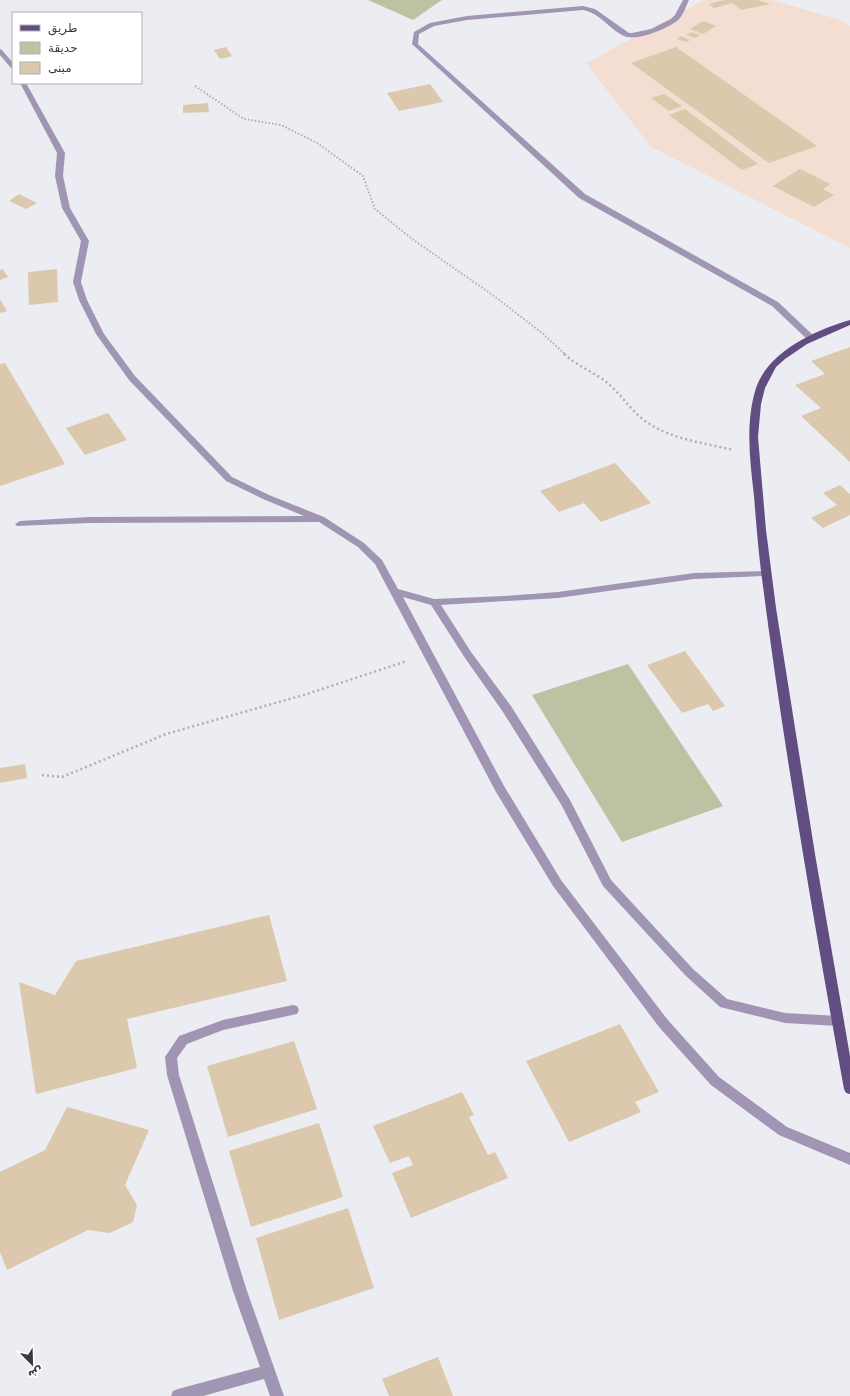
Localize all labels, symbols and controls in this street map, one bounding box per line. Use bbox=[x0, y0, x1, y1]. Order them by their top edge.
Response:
legend bbox=[12, 12, 142, 84]
text: طريق bbox=[48, 21, 78, 36]
text: حديقة bbox=[48, 41, 78, 55]
text: مبنى bbox=[48, 61, 72, 75]
north arrow bbox=[12, 1344, 52, 1384]
text: ش bbox=[26, 1364, 45, 1382]

